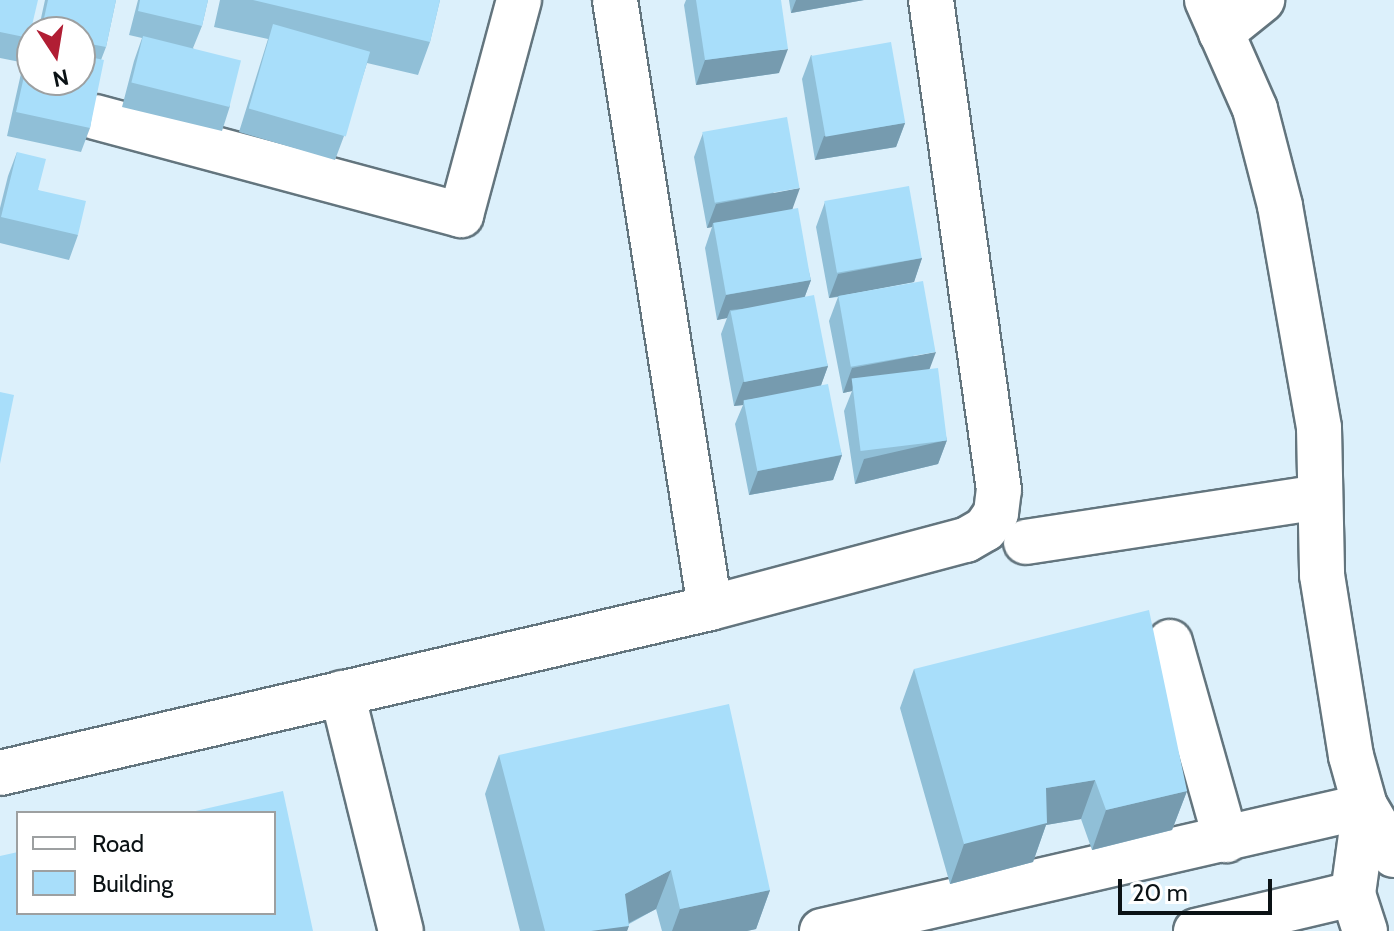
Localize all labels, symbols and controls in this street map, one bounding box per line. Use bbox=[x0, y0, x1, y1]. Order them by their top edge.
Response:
north arrow bbox=[16, 16, 96, 96]
text: N bbox=[50, 63, 71, 93]
legend bbox=[16, 811, 276, 915]
text: Road bbox=[92, 829, 144, 858]
scale bar bbox=[1122, 863, 1276, 913]
text: Building bbox=[92, 869, 173, 898]
text: 20 m bbox=[1132, 878, 1188, 907]

